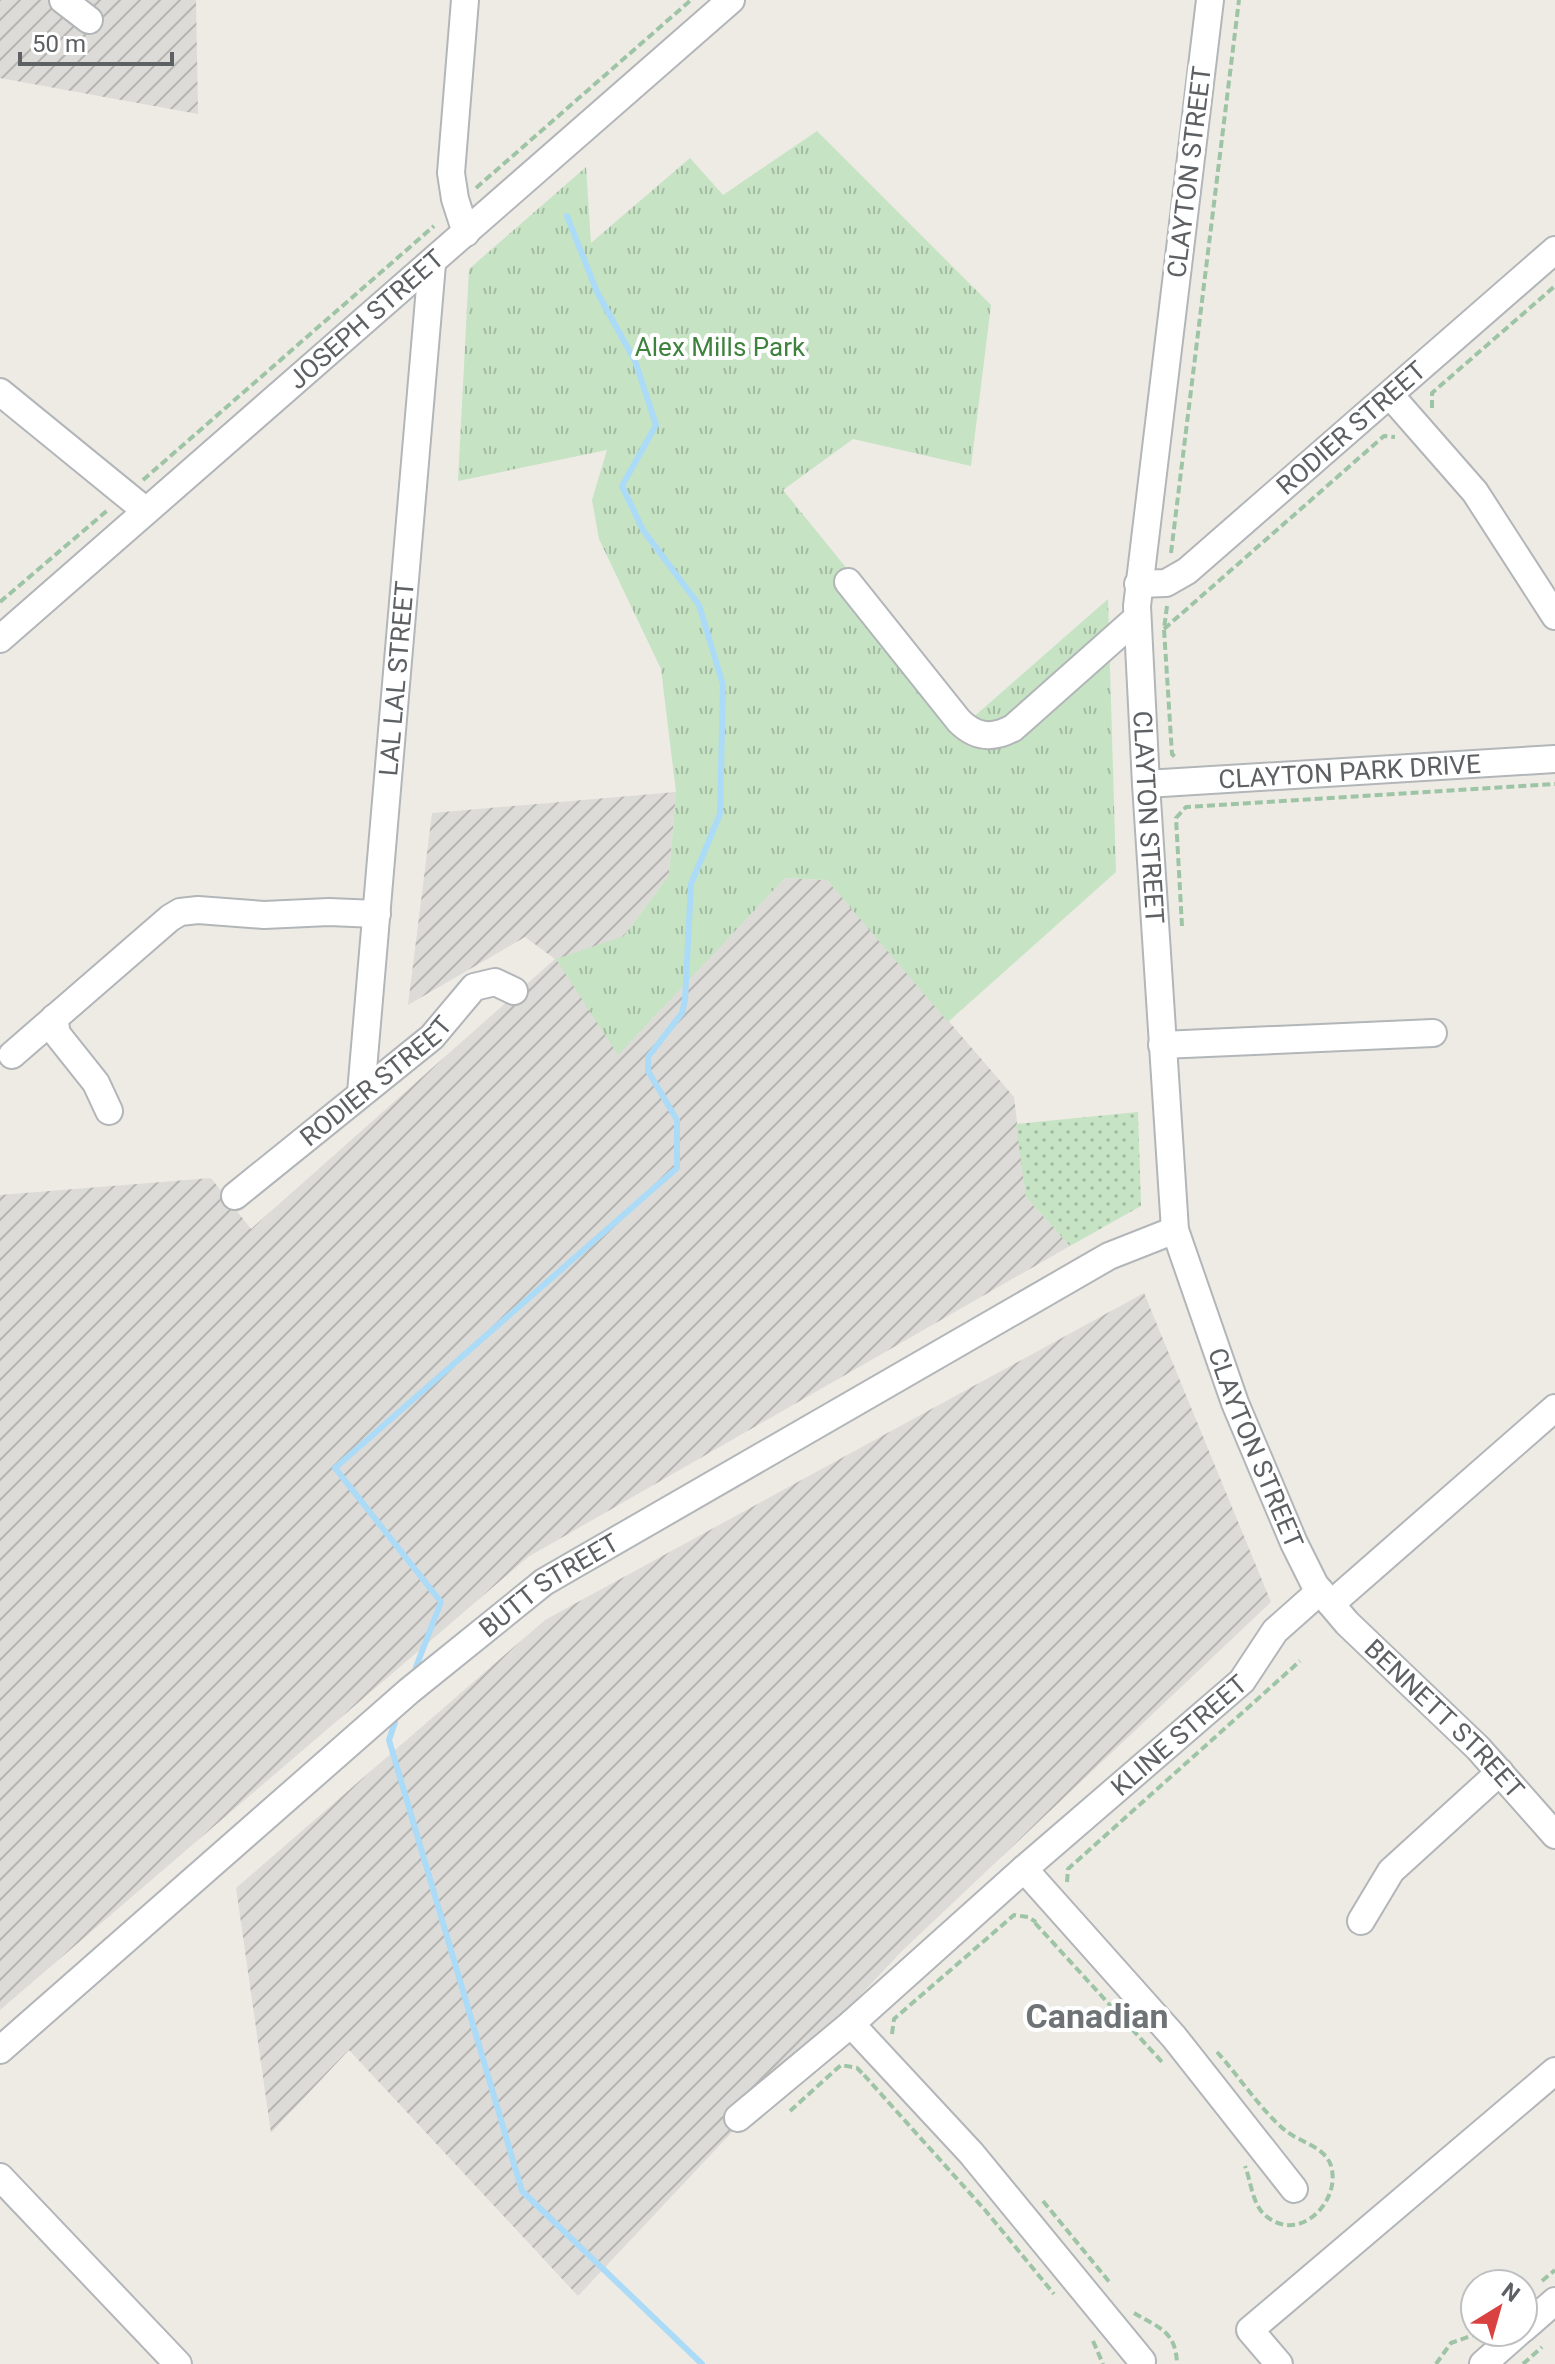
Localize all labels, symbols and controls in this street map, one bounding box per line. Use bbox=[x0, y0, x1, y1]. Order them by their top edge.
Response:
scale bar bbox=[20, 16, 172, 66]
text: 50 m bbox=[32, 30, 86, 58]
street label: CLAYTON STREET bbox=[1161, 64, 1217, 280]
street label: JOSEPH STREET bbox=[282, 243, 450, 395]
park label: Alex Mills Park bbox=[635, 332, 806, 362]
street label: RODIER STREET bbox=[1271, 355, 1432, 501]
street label: LAL LAL STREET bbox=[373, 580, 420, 777]
street label: CLAYTON STREET bbox=[1127, 710, 1170, 925]
street label: CLAYTON PARK DRIVE bbox=[1218, 749, 1482, 795]
street label: RODIER STREET bbox=[294, 1010, 458, 1152]
street label: CLAYTON STREET bbox=[1202, 1344, 1309, 1553]
street label: BUTT STREET bbox=[473, 1527, 624, 1643]
street label: BENNETT STREET bbox=[1359, 1633, 1530, 1804]
street label: KLINE STREET bbox=[1105, 1669, 1253, 1802]
district label: Canadian bbox=[1025, 1996, 1169, 2036]
north arrow bbox=[1459, 2268, 1539, 2348]
text: N bbox=[1497, 2278, 1524, 2307]

